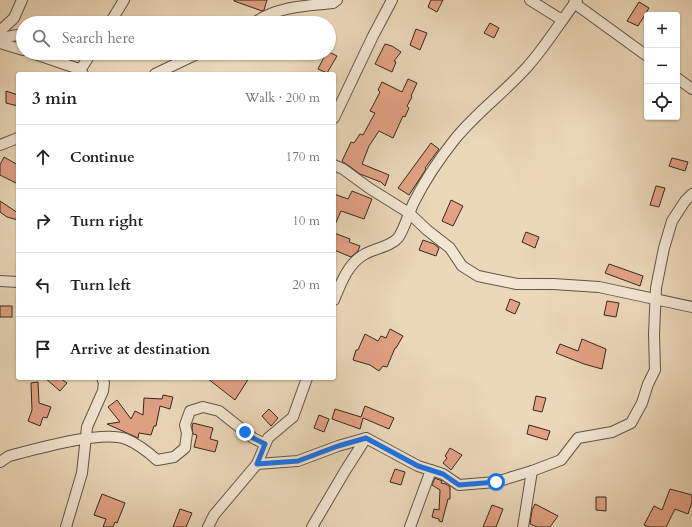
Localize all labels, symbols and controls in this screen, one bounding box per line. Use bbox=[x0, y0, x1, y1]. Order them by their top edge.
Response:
map controls bbox=[644, 12, 680, 120]
button: + bbox=[644, 12, 680, 48]
search box bbox=[16, 16, 336, 60]
icon: search bbox=[30, 27, 52, 49]
text: Search here bbox=[62, 28, 135, 48]
button: − bbox=[644, 48, 680, 84]
button: locate bbox=[644, 84, 680, 120]
text: 3 min bbox=[32, 87, 77, 110]
text: Walk · 200 m bbox=[245, 89, 320, 107]
icon: ahead bbox=[32, 146, 54, 168]
text: Continue bbox=[70, 147, 135, 167]
text: 170 m bbox=[286, 148, 320, 166]
icon: right bbox=[32, 210, 54, 232]
text: Turn right bbox=[70, 211, 143, 231]
text: 10 m bbox=[292, 212, 320, 230]
icon: left bbox=[32, 274, 54, 296]
text: Turn left bbox=[70, 275, 131, 295]
text: 20 m bbox=[292, 276, 320, 294]
icon: arrive bbox=[32, 338, 54, 360]
text: Arrive at destination bbox=[70, 339, 210, 359]
route end bbox=[236, 423, 254, 441]
route start bbox=[487, 473, 505, 491]

